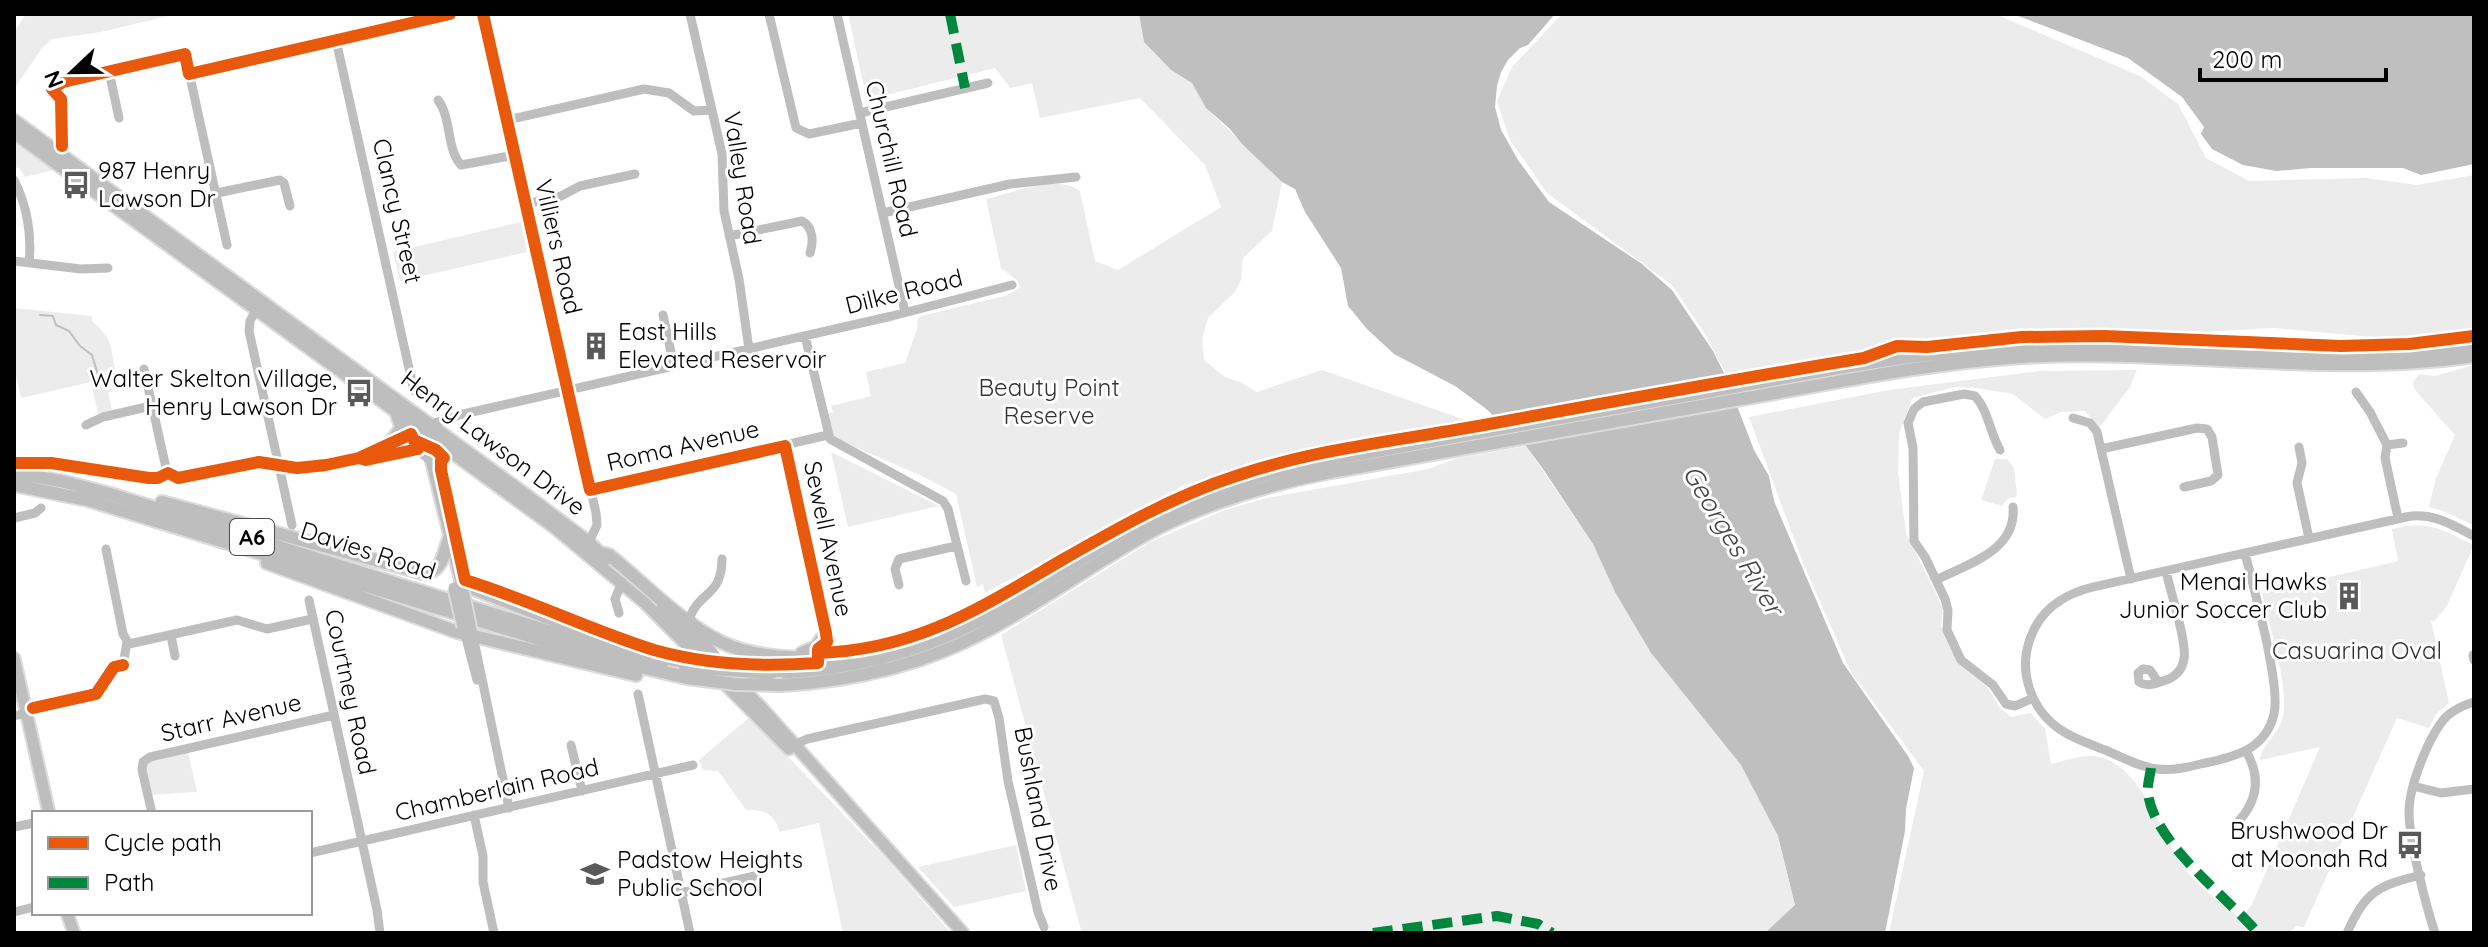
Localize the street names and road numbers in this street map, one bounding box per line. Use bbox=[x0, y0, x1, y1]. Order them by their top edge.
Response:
street label: Churchill Road bbox=[859, 77, 925, 240]
street label: Valley Road bbox=[718, 109, 768, 246]
street label: Clancy Street bbox=[367, 135, 429, 286]
street label: Villiers Road bbox=[529, 176, 589, 317]
street label: Dilke Road bbox=[842, 262, 966, 320]
street label: Henry Lawson Drive bbox=[395, 363, 592, 521]
street label: Roma Avenue bbox=[604, 413, 762, 477]
street label: Sewell Avenue bbox=[798, 458, 860, 619]
street label: Davies Road bbox=[297, 514, 440, 586]
road number: A6 bbox=[230, 519, 274, 555]
street label: Courtney Road bbox=[319, 606, 383, 777]
street label: Starr Avenue bbox=[158, 686, 304, 748]
street label: Bushland Drive bbox=[1008, 724, 1070, 894]
street label: Chamberlain Road bbox=[392, 751, 602, 827]

